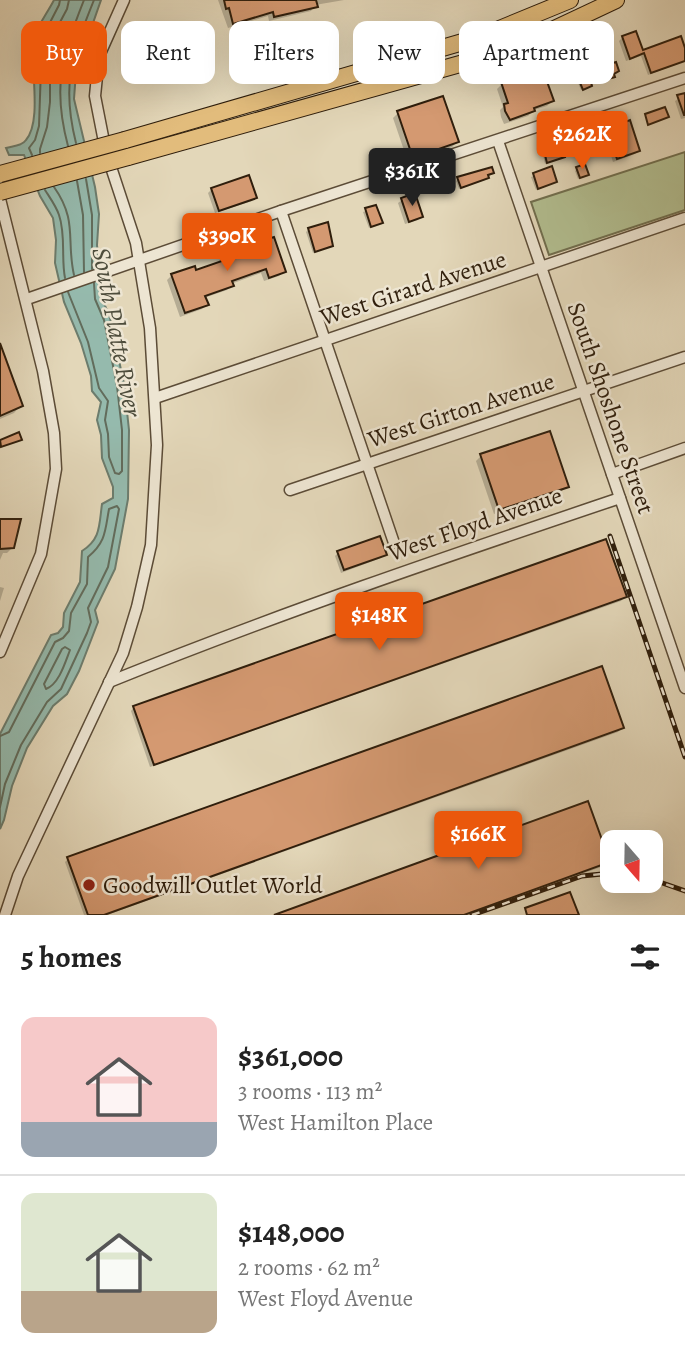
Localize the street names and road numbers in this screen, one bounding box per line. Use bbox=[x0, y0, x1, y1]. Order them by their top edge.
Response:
street label: West Girard Avenue bbox=[315, 243, 510, 334]
street label: South Shoshone Street bbox=[560, 298, 662, 518]
street label: West Girton Avenue bbox=[363, 365, 558, 456]
street label: West Floyd Avenue bbox=[382, 479, 567, 569]

